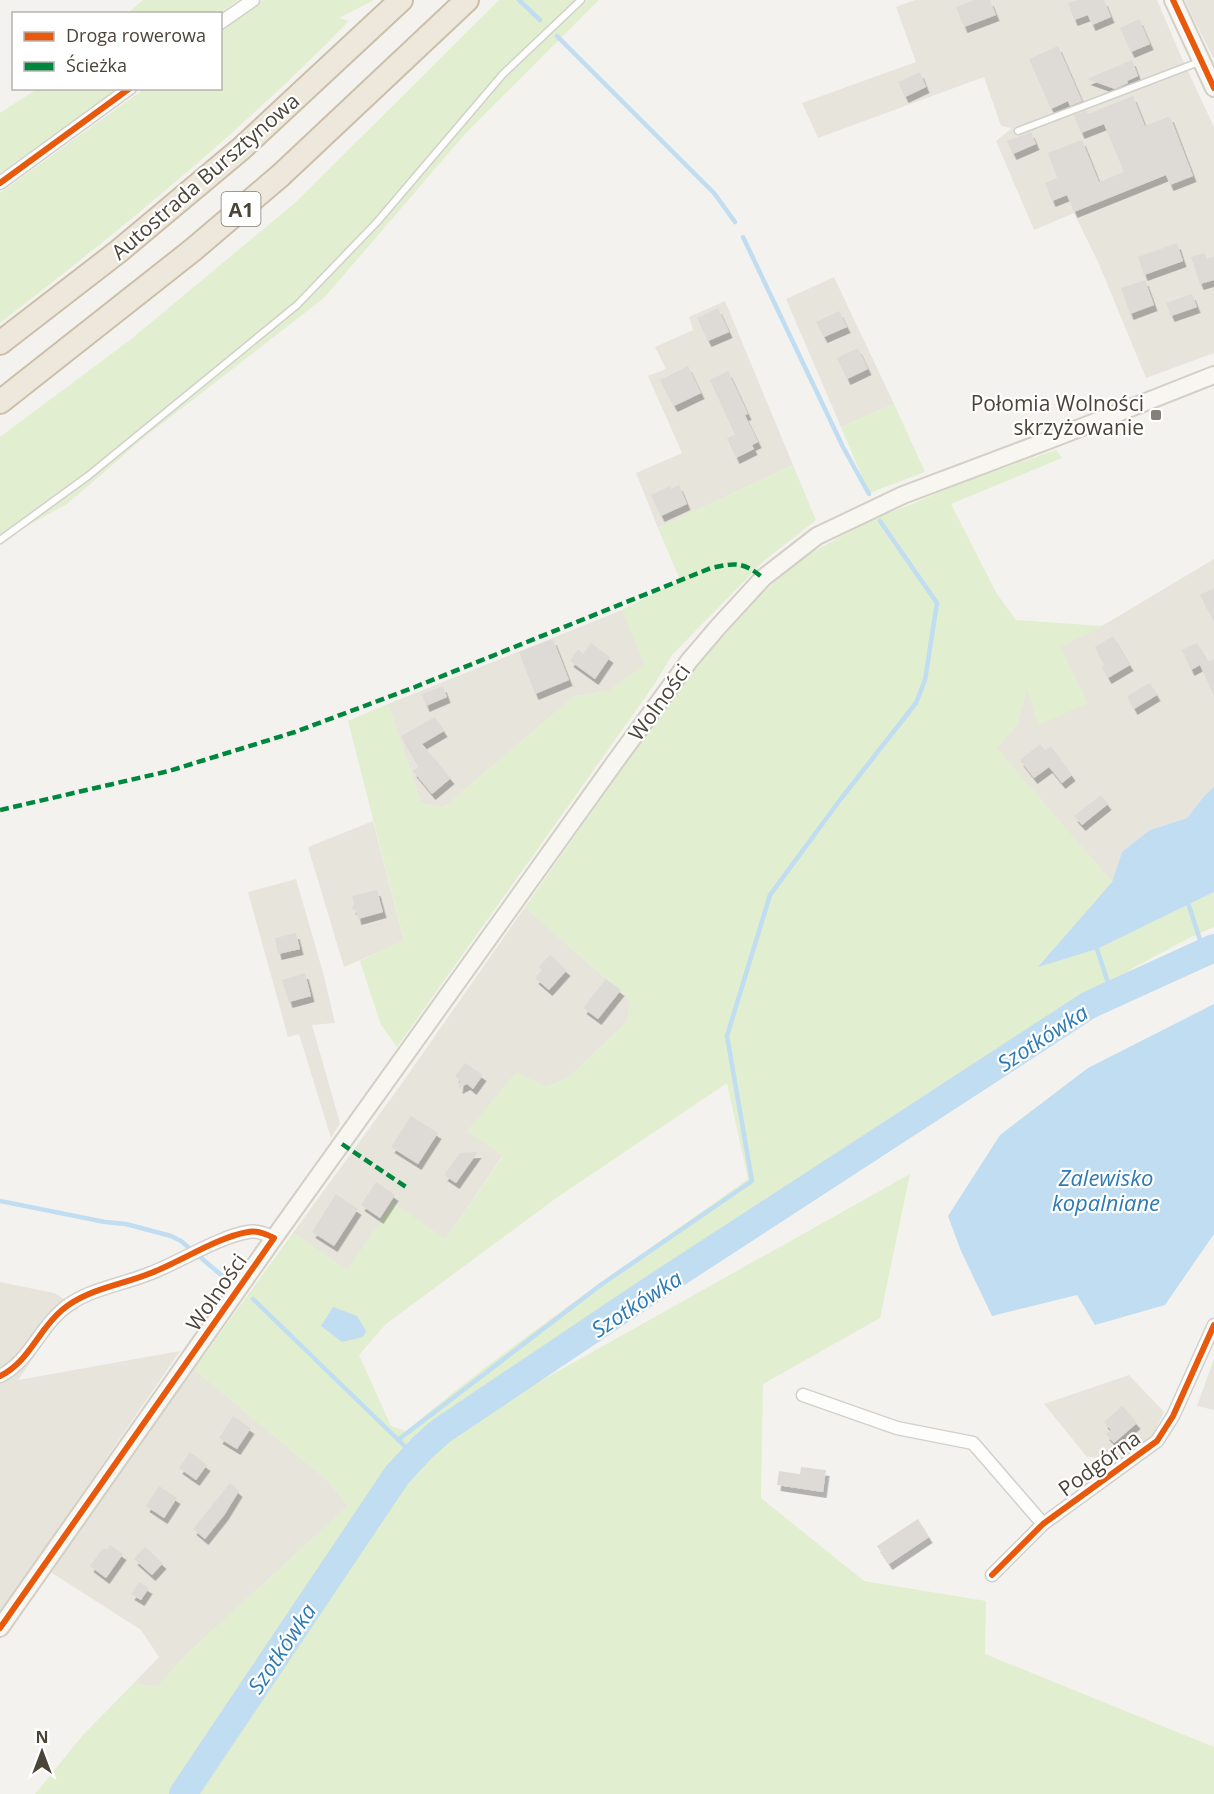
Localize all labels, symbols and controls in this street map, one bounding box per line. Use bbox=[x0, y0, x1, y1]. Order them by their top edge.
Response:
legend bbox=[12, 12, 222, 90]
text: Droga rowerowa bbox=[66, 23, 206, 47]
text: Ścieżka bbox=[66, 53, 127, 77]
street label: Autostrada Bursztynowa bbox=[105, 87, 305, 265]
road number: A1 bbox=[222, 192, 260, 226]
place label: Połomia Wolności skrzyżowanie bbox=[971, 389, 1144, 441]
marker: Połomia Wolności skrzyżowanie bbox=[1149, 408, 1163, 422]
street label: Wolności bbox=[622, 658, 696, 746]
water label: Szotkówka bbox=[991, 996, 1093, 1078]
water label: Zalewisko kopalniane bbox=[1052, 1162, 1160, 1217]
street label: Wolności bbox=[179, 1248, 253, 1336]
water label: Szotkówka bbox=[585, 1262, 687, 1344]
street label: Podgórna bbox=[1052, 1424, 1146, 1502]
water label: Szotkówka bbox=[240, 1597, 322, 1699]
north arrow bbox=[12, 1722, 72, 1782]
text: N bbox=[35, 1726, 49, 1748]

